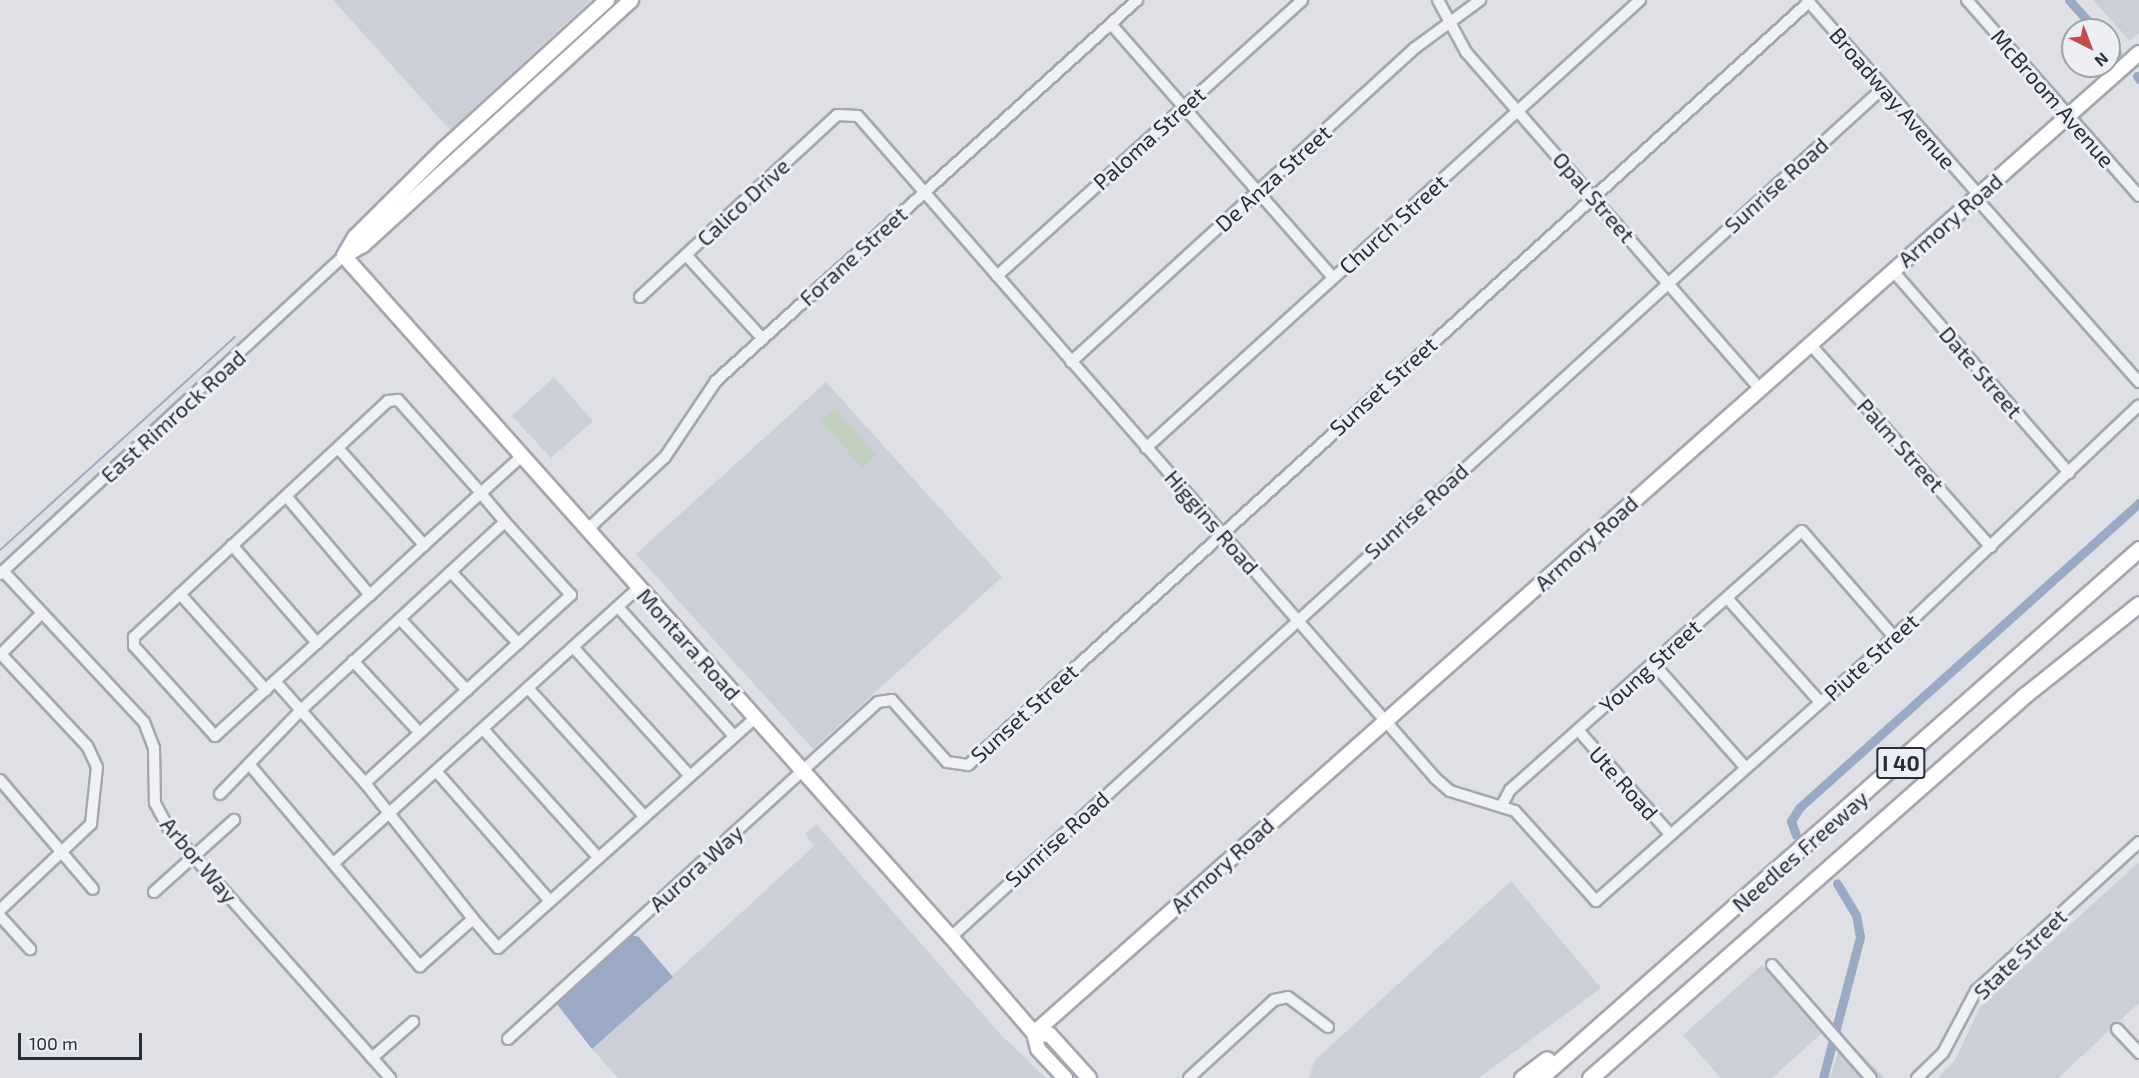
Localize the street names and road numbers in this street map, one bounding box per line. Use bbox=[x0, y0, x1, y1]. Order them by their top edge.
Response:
street label: Broadway Avenue bbox=[1824, 22, 1962, 174]
street label: McBroom Avenue bbox=[1986, 23, 2120, 173]
street label: Paloma Street bbox=[1088, 81, 1210, 195]
street label: De Anza Street bbox=[1209, 119, 1337, 237]
street label: Sunrise Road bbox=[1719, 132, 1833, 238]
street label: Opal Street bbox=[1547, 146, 1641, 248]
street label: Calico Drive bbox=[691, 153, 795, 251]
street label: Armory Road bbox=[1892, 167, 2008, 273]
street label: Church Street bbox=[1334, 169, 1452, 279]
street label: Forane Street bbox=[794, 201, 912, 311]
street label: Date Street bbox=[1934, 321, 2028, 423]
street label: Sunset Street bbox=[1324, 331, 1442, 441]
street label: East Rimrock Road bbox=[95, 344, 251, 488]
street label: Palm Street bbox=[1852, 393, 1950, 497]
street label: Sunrise Road bbox=[1359, 458, 1473, 564]
street label: Higgins Road bbox=[1160, 464, 1264, 580]
street label: Armory Road bbox=[1529, 490, 1643, 596]
street label: Montara Road bbox=[632, 583, 746, 705]
street label: Piute Street bbox=[1819, 608, 1923, 706]
street label: Young Street bbox=[1594, 614, 1706, 718]
street label: Sunset Street bbox=[965, 658, 1083, 768]
street label: Ute Road bbox=[1584, 741, 1664, 825]
road number: I 40 bbox=[1876, 745, 1926, 781]
street label: Needles Freeway bbox=[1727, 785, 1873, 917]
street label: Sunrise Road bbox=[1000, 786, 1114, 892]
street label: Arbor Way bbox=[155, 811, 243, 909]
street label: Armory Road bbox=[1165, 812, 1279, 918]
street label: Aurora Way bbox=[644, 819, 748, 917]
street label: State Street bbox=[1968, 903, 2072, 1005]

